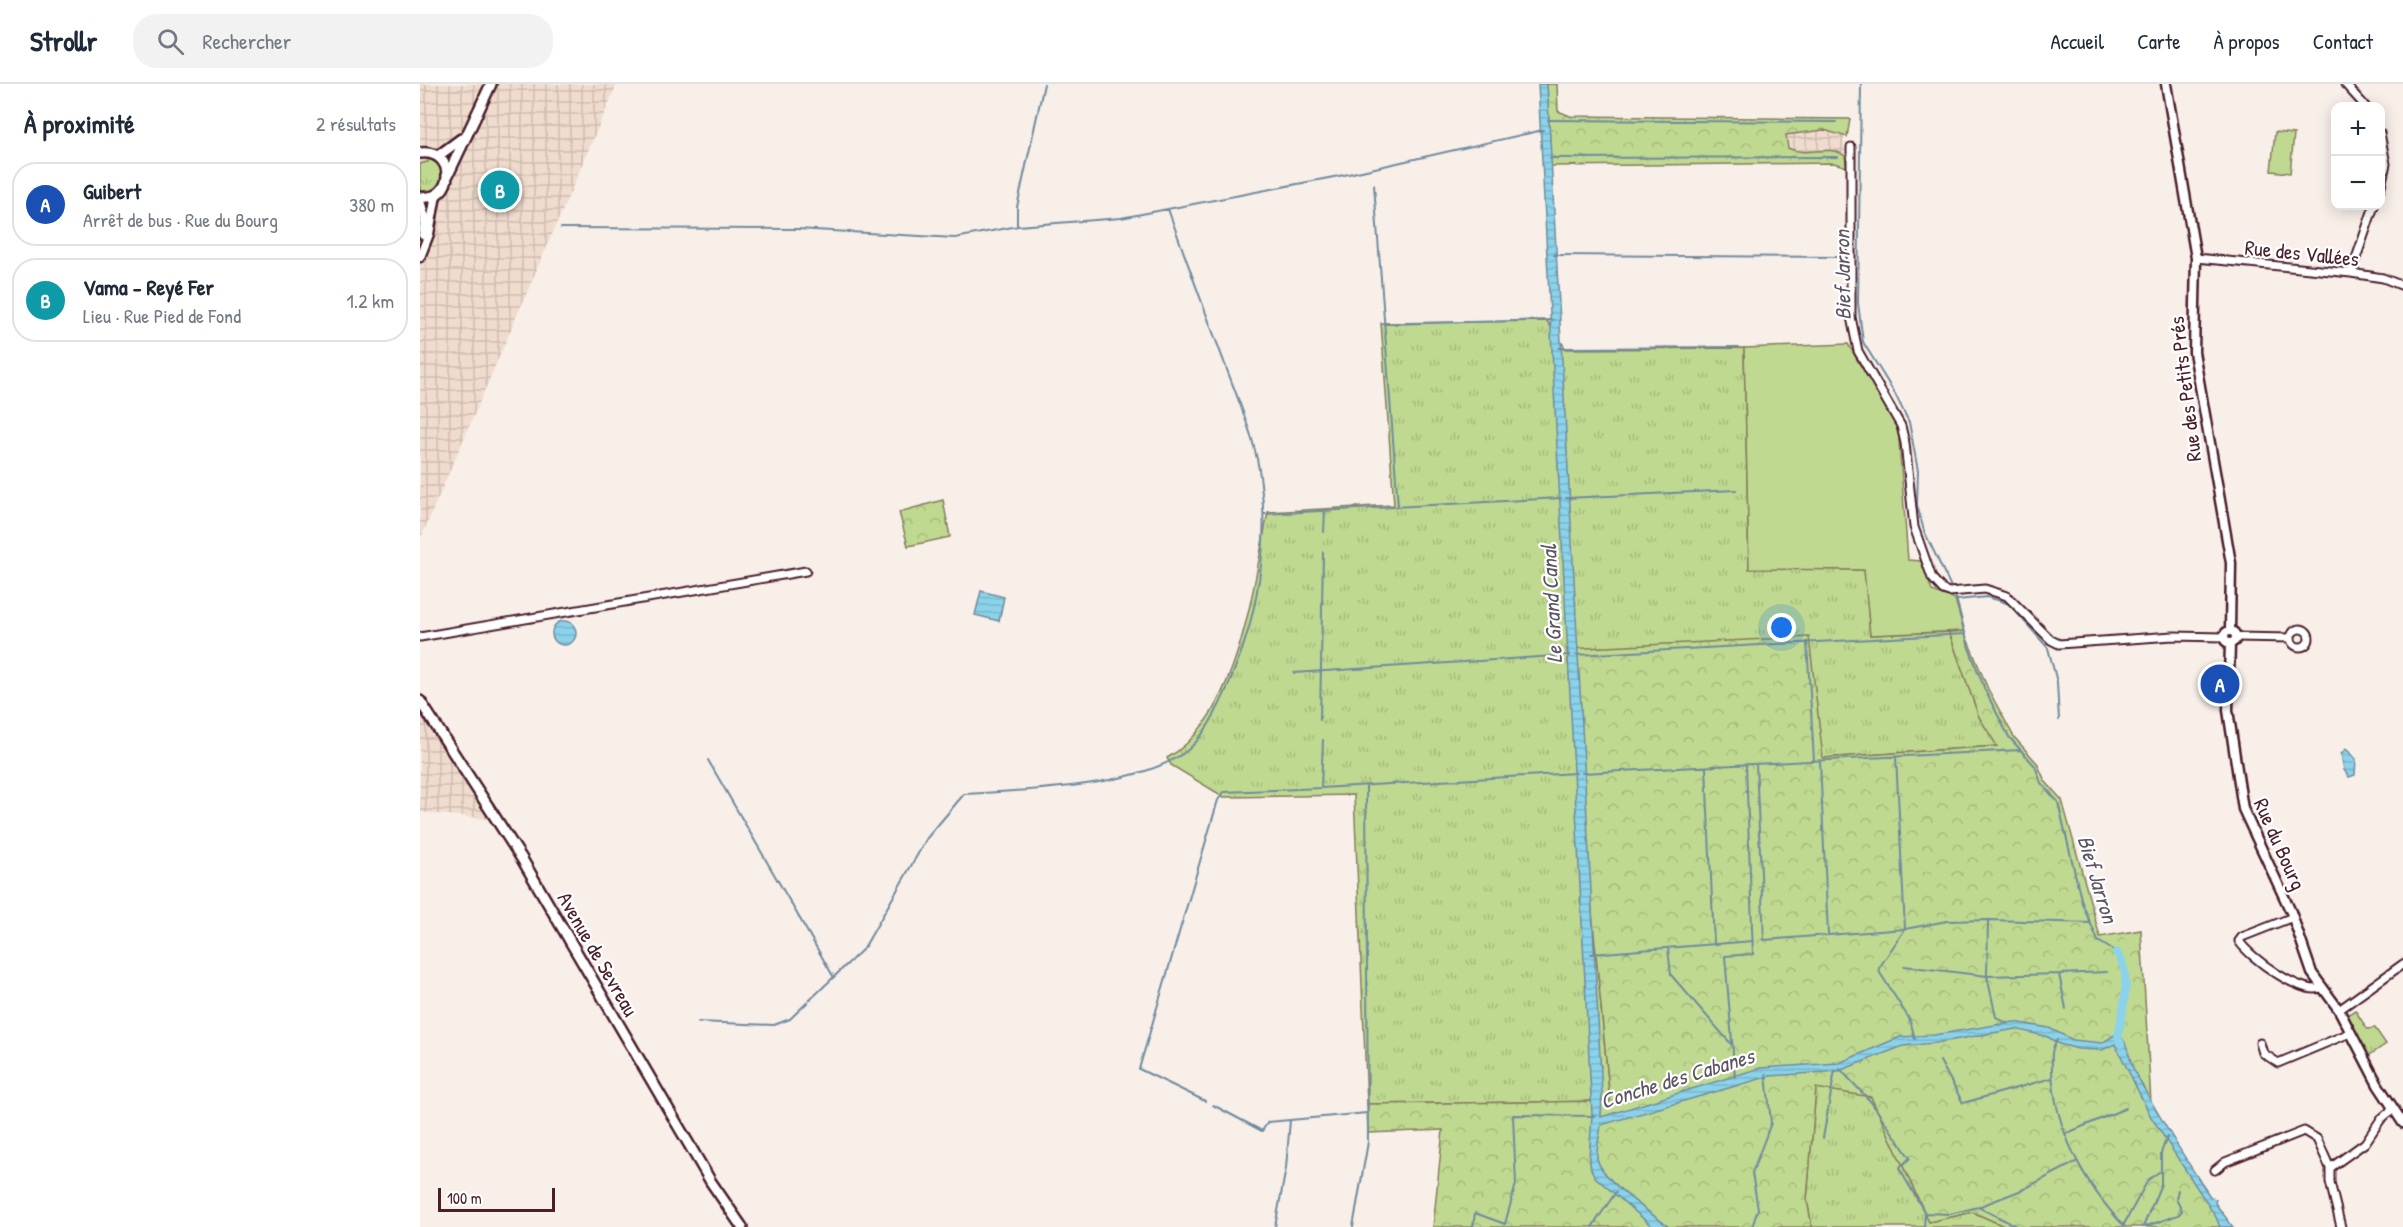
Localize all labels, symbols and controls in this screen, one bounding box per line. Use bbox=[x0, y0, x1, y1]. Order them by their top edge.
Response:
search box bbox=[133, 14, 553, 68]
text: Strollr bbox=[30, 22, 97, 60]
icon: search bbox=[154, 25, 187, 58]
text: Rechercher bbox=[202, 26, 291, 56]
text: Accueil bbox=[2051, 27, 2104, 56]
text: Carte bbox=[2137, 27, 2181, 56]
text: À propos bbox=[2214, 27, 2280, 56]
text: Contact bbox=[2313, 27, 2373, 56]
map controls bbox=[2331, 102, 2385, 210]
button: + bbox=[2331, 102, 2385, 156]
text: À proximité bbox=[24, 106, 135, 141]
text: 2 résultats bbox=[316, 110, 396, 137]
button: − bbox=[2331, 156, 2385, 210]
pin: B bbox=[480, 168, 520, 212]
text: Guibert bbox=[83, 176, 141, 206]
text: A bbox=[41, 191, 50, 218]
text: 380 m bbox=[349, 191, 394, 218]
text: Arrêt de bus · Rue du Bourg bbox=[83, 206, 278, 233]
water label: Bief Jarron bbox=[1826, 228, 1858, 320]
street label: Rue des Vallées bbox=[2244, 233, 2360, 273]
text: Vama - Reyé Fer bbox=[83, 272, 214, 302]
text: B bbox=[40, 287, 51, 314]
text: 1.2 km bbox=[347, 287, 394, 314]
text: Lieu · Rue Pied de Fond bbox=[83, 302, 241, 329]
street label: Rue des Petits Prés bbox=[2162, 315, 2208, 463]
water label: Le Grand Canal bbox=[1533, 543, 1569, 664]
your location bbox=[1767, 613, 1796, 642]
pin: A bbox=[2200, 662, 2240, 706]
street label: Rue du Bourg bbox=[2247, 794, 2313, 894]
water label: Bief Jarron bbox=[2070, 831, 2126, 929]
street label: Avenue de Sevreau bbox=[551, 887, 646, 1022]
water label: Conche des Cabanes bbox=[1597, 1040, 1760, 1116]
scale bar bbox=[438, 1185, 555, 1212]
text: 100 m bbox=[447, 1187, 482, 1209]

